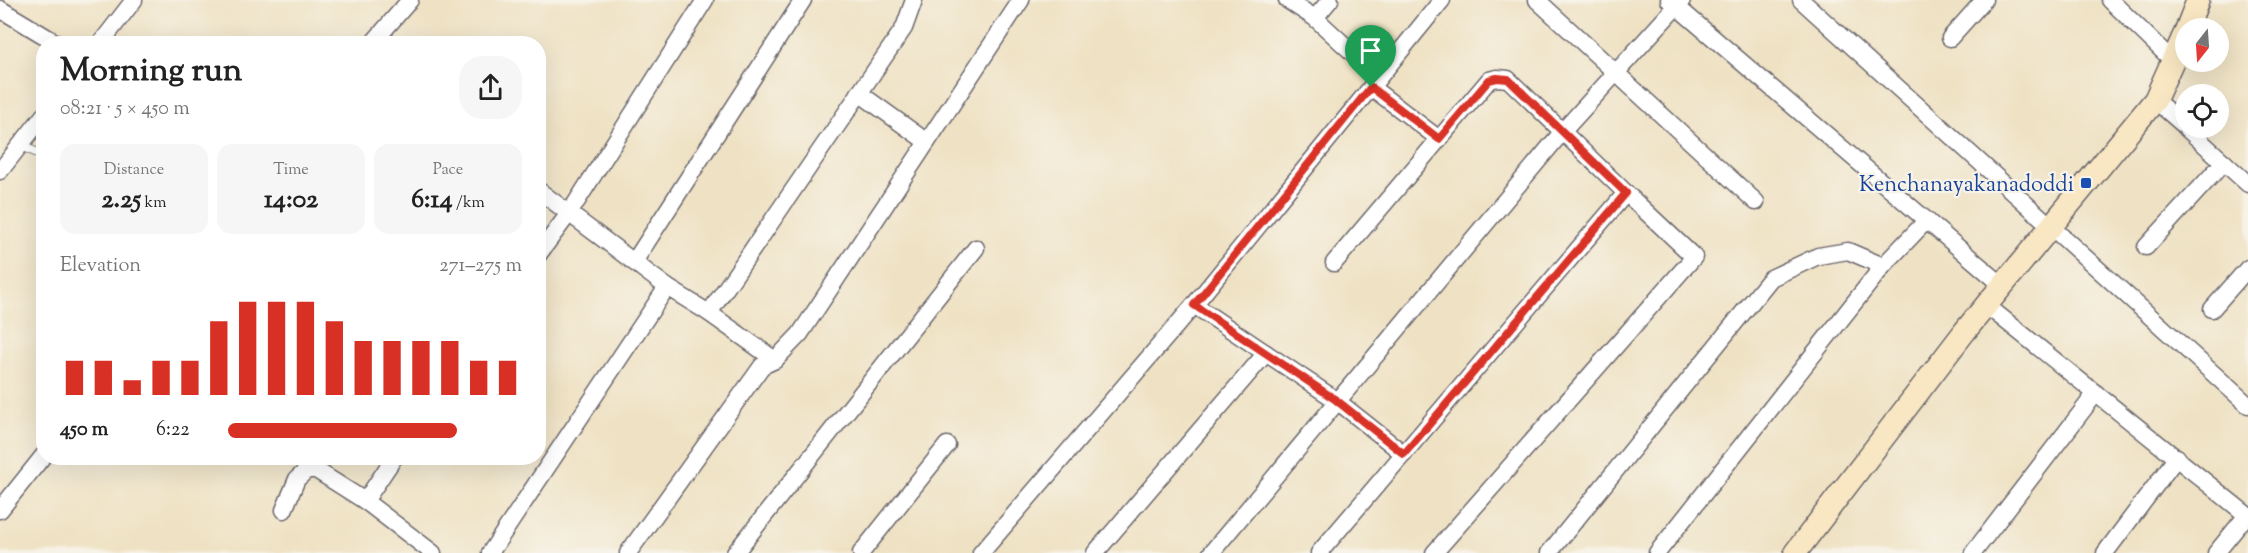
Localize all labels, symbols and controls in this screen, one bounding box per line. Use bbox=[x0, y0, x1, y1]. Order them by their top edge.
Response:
north arrow bbox=[2175, 18, 2229, 72]
map controls bbox=[2175, 18, 2229, 138]
pin bbox=[1345, 25, 1396, 87]
icon: arrive bbox=[1354, 34, 1387, 67]
text: Morning run bbox=[60, 48, 242, 96]
button: share bbox=[459, 56, 522, 119]
button: locate bbox=[2175, 84, 2229, 138]
text: 08:21 · 5 × 450 m bbox=[60, 95, 190, 124]
text: Distance bbox=[104, 159, 164, 182]
text: Time bbox=[273, 159, 309, 182]
text: Pace bbox=[433, 159, 463, 182]
place label: Kenchanayakanadoddi bbox=[1859, 170, 2074, 202]
marker: Kenchanayakanadoddi bbox=[2079, 176, 2093, 190]
text: 2.25 bbox=[101, 182, 141, 219]
text: 14:02 bbox=[264, 182, 318, 219]
text: 6:14 bbox=[411, 182, 453, 219]
text: km bbox=[141, 192, 167, 215]
text: /km bbox=[453, 192, 485, 215]
text: Elevation bbox=[60, 252, 141, 281]
text: 271–275 m bbox=[439, 252, 522, 281]
text: 450 m bbox=[60, 416, 108, 445]
text: 6:22 bbox=[156, 416, 190, 445]

